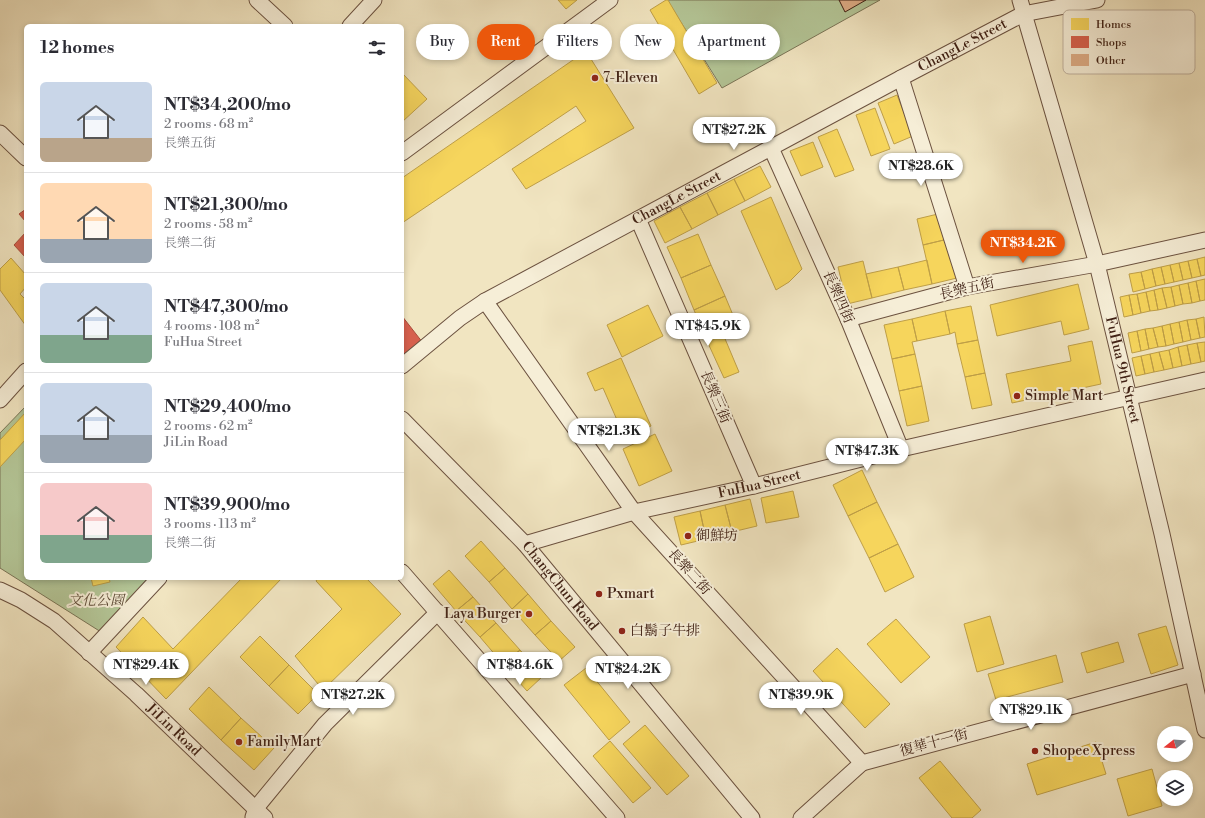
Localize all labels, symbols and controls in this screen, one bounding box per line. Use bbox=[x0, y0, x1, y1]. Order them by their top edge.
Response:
legend bbox=[1063, 10, 1195, 74]
street label: ChangLe Street bbox=[915, 15, 1010, 76]
text: Homes bbox=[1096, 18, 1131, 32]
chip: Buy bbox=[416, 24, 469, 60]
chip: Rent bbox=[477, 24, 535, 60]
chip: Filters bbox=[543, 24, 612, 60]
chip: New bbox=[620, 24, 675, 60]
chip: Apartment bbox=[683, 24, 780, 60]
text: Shops bbox=[1096, 36, 1126, 50]
text: 12 homes bbox=[40, 37, 114, 59]
icon: filters bbox=[366, 37, 388, 59]
text: Other bbox=[1096, 54, 1126, 68]
place label: 7-Eleven bbox=[603, 69, 659, 87]
marker: 7-Eleven bbox=[590, 73, 600, 83]
text: NT$34,200/mo bbox=[164, 94, 291, 116]
icon: home bbox=[72, 98, 120, 146]
text: 2 rooms · 68 m² bbox=[164, 116, 253, 132]
pin: NT$27.2K bbox=[693, 117, 775, 151]
text: NT$27.2K bbox=[702, 122, 766, 138]
text: 長樂五街 bbox=[164, 135, 216, 151]
pin: NT$28.6K bbox=[880, 153, 962, 187]
text: NT$28.6K bbox=[888, 158, 954, 174]
street label: ChangLe Street bbox=[629, 167, 724, 229]
text: NT$21,300/mo bbox=[164, 194, 288, 216]
icon: home bbox=[72, 199, 120, 247]
text: 2 rooms · 58 m² bbox=[164, 216, 253, 232]
pin: NT$34.2K bbox=[982, 230, 1064, 264]
text: 長樂二街 bbox=[164, 235, 216, 251]
text: NT$34.2K bbox=[990, 235, 1056, 251]
street label: 長樂四街 bbox=[818, 268, 858, 326]
street label: 長樂五街 bbox=[938, 274, 996, 304]
text: NT$47,300/mo bbox=[164, 296, 289, 318]
icon: home bbox=[72, 299, 120, 347]
pin: NT$45.9K bbox=[667, 313, 749, 347]
street label: FuHua 9th Street bbox=[1101, 315, 1144, 425]
text: 4 rooms · 108 m² bbox=[164, 318, 259, 334]
text: NT$45.9K bbox=[675, 318, 741, 334]
text: FuHua Street bbox=[164, 334, 242, 350]
street label: 長樂三街 bbox=[696, 368, 734, 426]
place label: Simple Mart bbox=[1025, 387, 1103, 405]
marker: Simple Mart bbox=[1012, 391, 1022, 401]
text: NT$29,400/mo bbox=[164, 396, 291, 418]
icon: home bbox=[72, 399, 120, 447]
text: 2 rooms · 62 m² bbox=[164, 418, 253, 434]
pin: NT$21.3K bbox=[568, 418, 650, 452]
text: NT$21.3K bbox=[577, 423, 641, 439]
text: JiLin Road bbox=[164, 434, 228, 450]
pin: NT$47.3K bbox=[826, 438, 908, 472]
text: NT$47.3K bbox=[835, 443, 899, 459]
street label: FuHua Street bbox=[716, 466, 803, 503]
text: NT$39,900/mo bbox=[164, 494, 290, 516]
icon: home bbox=[72, 499, 120, 547]
text: 3 rooms · 113 m² bbox=[164, 516, 256, 532]
place label: 御鮮坊 bbox=[696, 527, 738, 545]
marker: 御鮮坊 bbox=[683, 531, 693, 541]
text: 長樂二街 bbox=[164, 535, 216, 551]
street label: ChangChun Road bbox=[518, 538, 602, 634]
street label: 長樂二街 bbox=[664, 545, 714, 599]
place label: Pxmart bbox=[607, 585, 654, 603]
marker: Pxmart bbox=[594, 589, 604, 599]
park label: 文化公園 bbox=[68, 592, 126, 610]
place label: Laya Burger bbox=[444, 605, 521, 623]
marker: Laya Burger bbox=[524, 609, 534, 619]
place label: 白鬍子牛排 bbox=[630, 622, 700, 640]
marker: 白鬍子牛排 bbox=[617, 626, 627, 636]
pin: NT$29.4K bbox=[105, 652, 187, 686]
pin: NT$84.6K bbox=[479, 652, 561, 686]
pin: NT$24.2K bbox=[587, 656, 669, 690]
text: NT$29.4K bbox=[113, 657, 179, 673]
text: NT$84.6K bbox=[487, 657, 553, 673]
text: NT$24.2K bbox=[595, 661, 661, 677]
pin: NT$27.2K bbox=[312, 682, 394, 716]
pin: NT$39.9K bbox=[760, 682, 842, 716]
text: NT$27.2K bbox=[321, 687, 385, 703]
text: NT$39.9K bbox=[768, 687, 834, 703]
pin: NT$29.1K bbox=[990, 697, 1072, 731]
street label: JiLin Road bbox=[142, 699, 204, 760]
text: NT$29.1K bbox=[999, 702, 1063, 718]
street label: 復華十一街 bbox=[898, 725, 970, 761]
north arrow bbox=[1157, 726, 1193, 762]
map controls bbox=[1157, 726, 1193, 806]
place label: FamilyMart bbox=[247, 733, 321, 751]
marker: FamilyMart bbox=[234, 737, 244, 747]
place label: Shopee Xpress bbox=[1043, 742, 1135, 760]
marker: Shopee Xpress bbox=[1030, 746, 1040, 756]
button: layers bbox=[1157, 770, 1193, 806]

